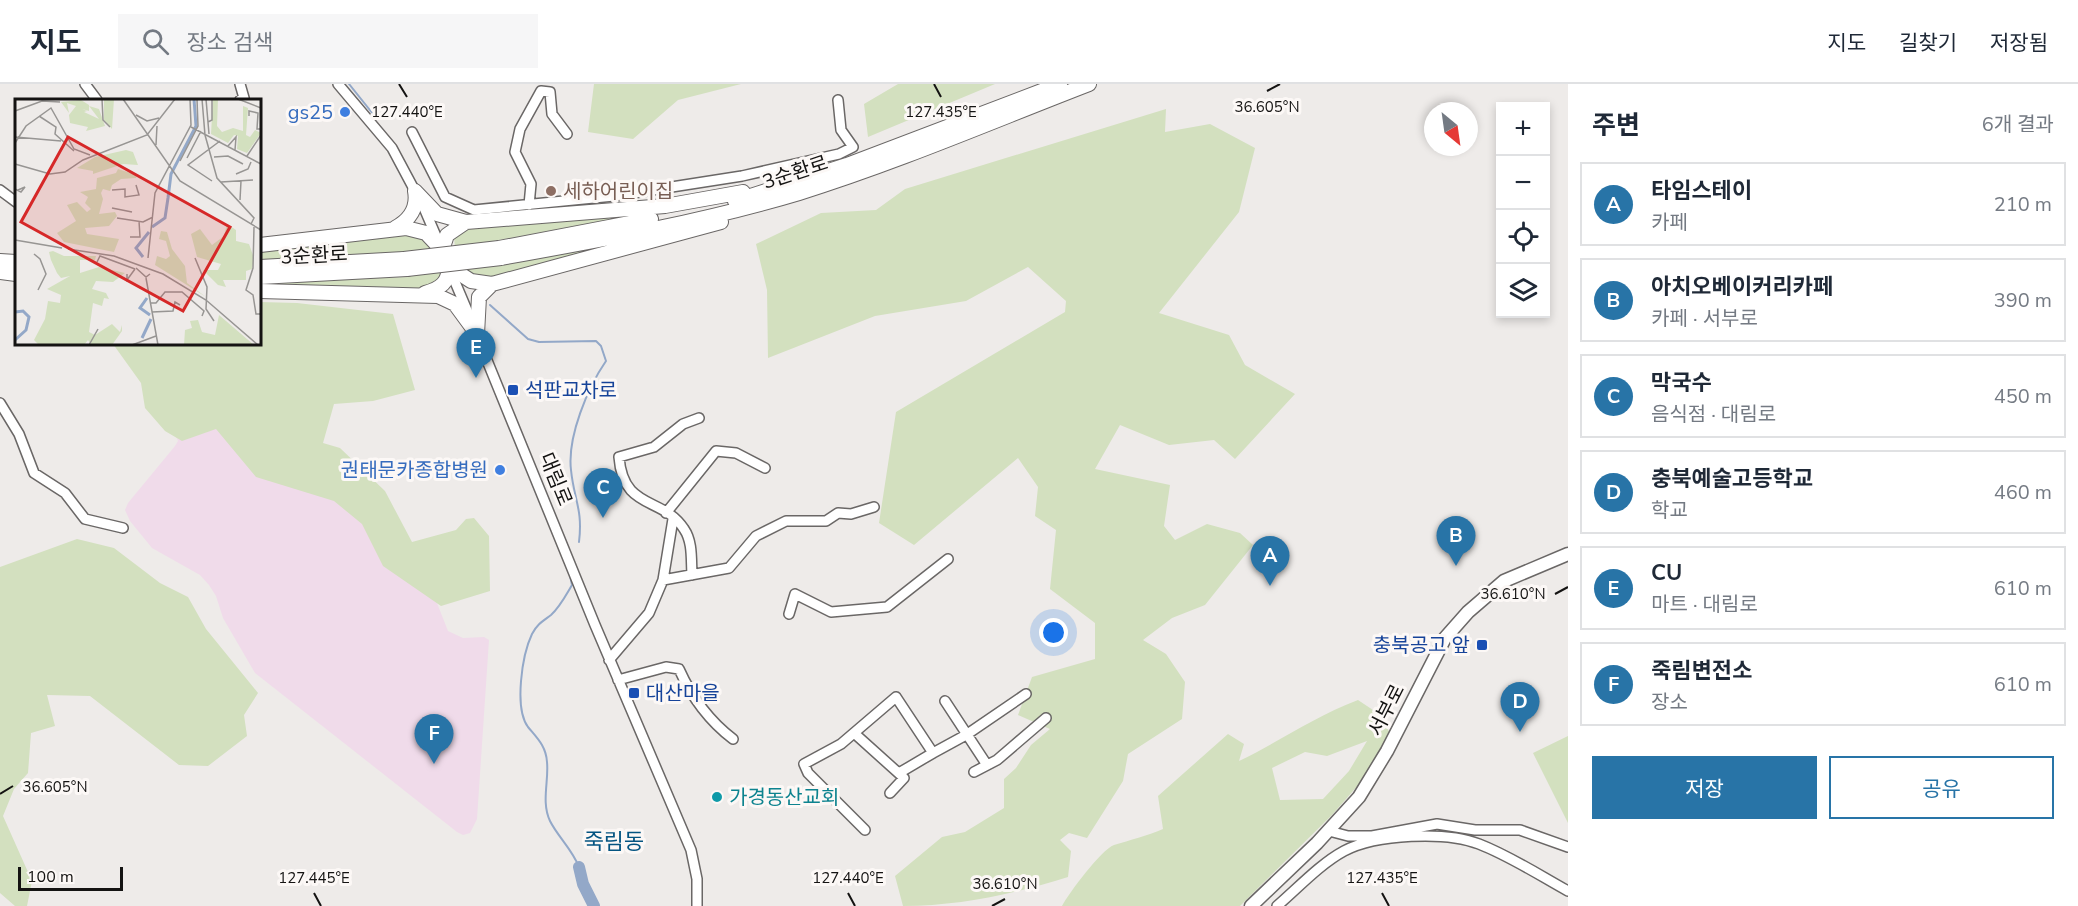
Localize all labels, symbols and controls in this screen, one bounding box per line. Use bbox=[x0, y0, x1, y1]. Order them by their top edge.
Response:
search box bbox=[118, 14, 538, 68]
text: 지도 bbox=[30, 24, 82, 62]
icon: search bbox=[139, 25, 172, 58]
text: 장소 검색 bbox=[187, 28, 273, 58]
text: 지도 bbox=[1827, 29, 1866, 57]
text: 길찾기 bbox=[1899, 29, 1957, 57]
text: 저장됨 bbox=[1990, 29, 2048, 57]
text: 36.605°N bbox=[1234, 97, 1300, 117]
inset map bbox=[15, 99, 261, 345]
place label: gs25 bbox=[288, 99, 333, 126]
text: 127.440°E bbox=[371, 102, 443, 122]
text: 127.435°E bbox=[905, 102, 977, 122]
north arrow bbox=[1424, 102, 1478, 156]
map controls bbox=[1496, 102, 1550, 318]
button: + bbox=[1496, 102, 1550, 156]
marker: gs25 bbox=[338, 105, 352, 119]
text: 주변 bbox=[1592, 108, 1640, 143]
text: 6개 결과 bbox=[1982, 111, 2054, 138]
street label: 3순환로 bbox=[759, 149, 831, 196]
button: − bbox=[1496, 156, 1550, 210]
text: 타임스테이 bbox=[1651, 176, 1752, 206]
place label: 세하어린이집 bbox=[563, 178, 673, 205]
marker: 세하어린이집 bbox=[544, 184, 558, 198]
text: A bbox=[1606, 191, 1621, 218]
text: 210 m bbox=[1994, 191, 2052, 218]
text: 카페 bbox=[1651, 209, 1688, 236]
button: locate bbox=[1496, 210, 1550, 264]
street label: 3순환로 bbox=[280, 240, 348, 271]
button: layers bbox=[1496, 264, 1550, 318]
text: 아치오베이커리카페 bbox=[1651, 272, 1833, 302]
text: B bbox=[1607, 287, 1620, 314]
text: 390 m bbox=[1994, 287, 2052, 314]
text: 카페 · 서부로 bbox=[1651, 305, 1758, 332]
pin: E bbox=[456, 328, 496, 378]
text: 막국수 bbox=[1651, 368, 1712, 398]
place label: 석판교차로 bbox=[525, 377, 617, 404]
marker: 석판교차로 bbox=[506, 383, 520, 397]
text: C bbox=[1607, 383, 1620, 410]
text: 450 m bbox=[1994, 383, 2052, 410]
text: 음식점 · 대림로 bbox=[1651, 401, 1776, 428]
street label: 대림로 bbox=[533, 449, 578, 510]
place label: 권태문카종합병원 bbox=[341, 457, 488, 484]
marker: 권태문카종합병원 bbox=[493, 463, 507, 477]
text: 충북예술고등학교 bbox=[1651, 464, 1813, 494]
pin: C bbox=[584, 468, 622, 518]
text: D bbox=[1606, 479, 1621, 506]
text: 460 m bbox=[1994, 479, 2052, 506]
text: 학교 bbox=[1651, 497, 1688, 524]
pin: B bbox=[1436, 516, 1476, 566]
pin: A bbox=[1250, 536, 1290, 586]
text: CU bbox=[1651, 558, 1682, 588]
text: E bbox=[1608, 575, 1619, 602]
text: 610 m bbox=[1994, 575, 2052, 602]
text: 36.610°N bbox=[1480, 584, 1546, 604]
text: 마트 · 대림로 bbox=[1651, 591, 1758, 618]
your location bbox=[1039, 618, 1068, 647]
place label: 충북공고 앞 bbox=[1373, 632, 1470, 659]
marker: 충북공고 앞 bbox=[1475, 638, 1489, 652]
text: 죽림변전소 bbox=[1651, 656, 1752, 686]
text: F bbox=[1608, 671, 1619, 698]
text: 610 m bbox=[1994, 671, 2052, 698]
place label: 대산마을 bbox=[646, 680, 720, 707]
street label: 서부로 bbox=[1362, 680, 1411, 741]
pin: D bbox=[1500, 682, 1540, 732]
marker: 대산마을 bbox=[627, 686, 641, 700]
text: 장소 bbox=[1651, 689, 1688, 716]
pin: F bbox=[414, 714, 454, 764]
button: 저장 bbox=[1592, 756, 1817, 819]
button: 공유 bbox=[1829, 756, 2054, 819]
text: 36.605°N bbox=[22, 777, 88, 797]
place label: 가경동산교회 bbox=[729, 784, 839, 811]
marker: 가경동산교회 bbox=[710, 790, 724, 804]
district label: 죽림동 bbox=[584, 827, 644, 857]
scale bar bbox=[18, 864, 123, 892]
text: 100 m bbox=[27, 866, 74, 888]
text: 127.445°E bbox=[278, 868, 350, 888]
text: 127.440°E bbox=[812, 868, 884, 888]
text: 127.435°E bbox=[1346, 868, 1418, 888]
text: 36.610°N bbox=[972, 874, 1038, 894]

